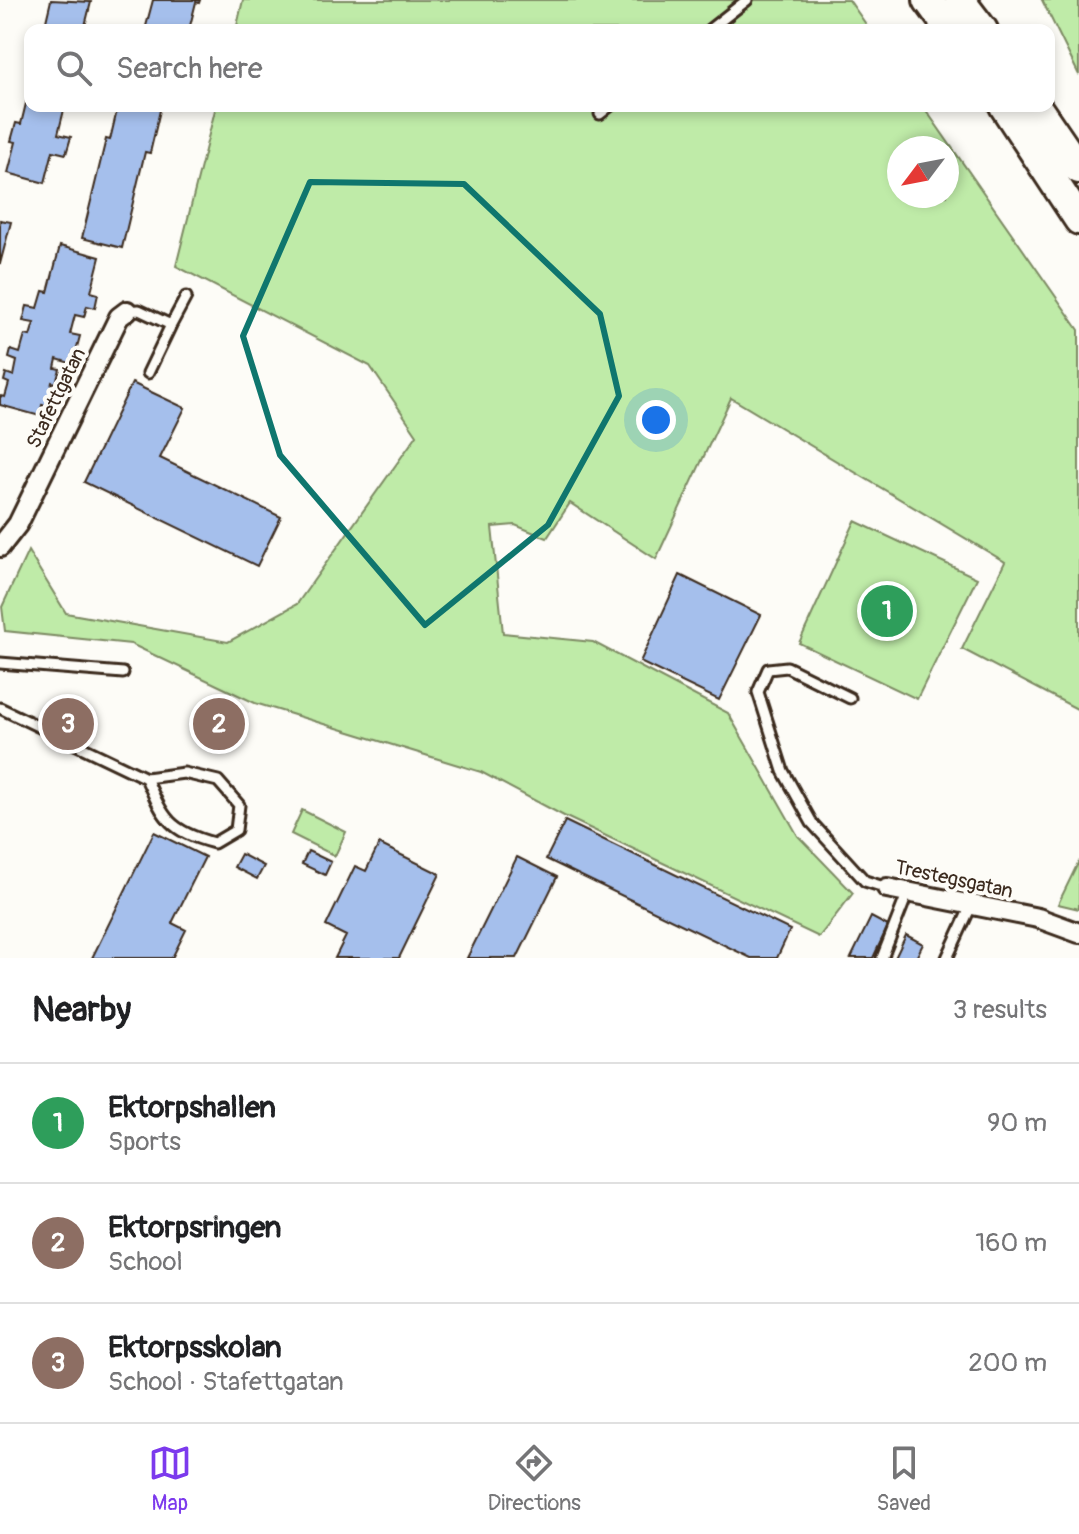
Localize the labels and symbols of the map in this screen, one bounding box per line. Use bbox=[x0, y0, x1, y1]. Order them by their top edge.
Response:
north arrow bbox=[887, 136, 959, 208]
street label: Stafettgatan bbox=[21, 344, 91, 452]
your location bbox=[636, 400, 676, 440]
pin: 1 bbox=[861, 581, 913, 641]
pin: 3 bbox=[42, 694, 94, 754]
pin: 2 bbox=[193, 694, 245, 754]
street label: Trestegsgatan bbox=[893, 854, 1015, 904]

